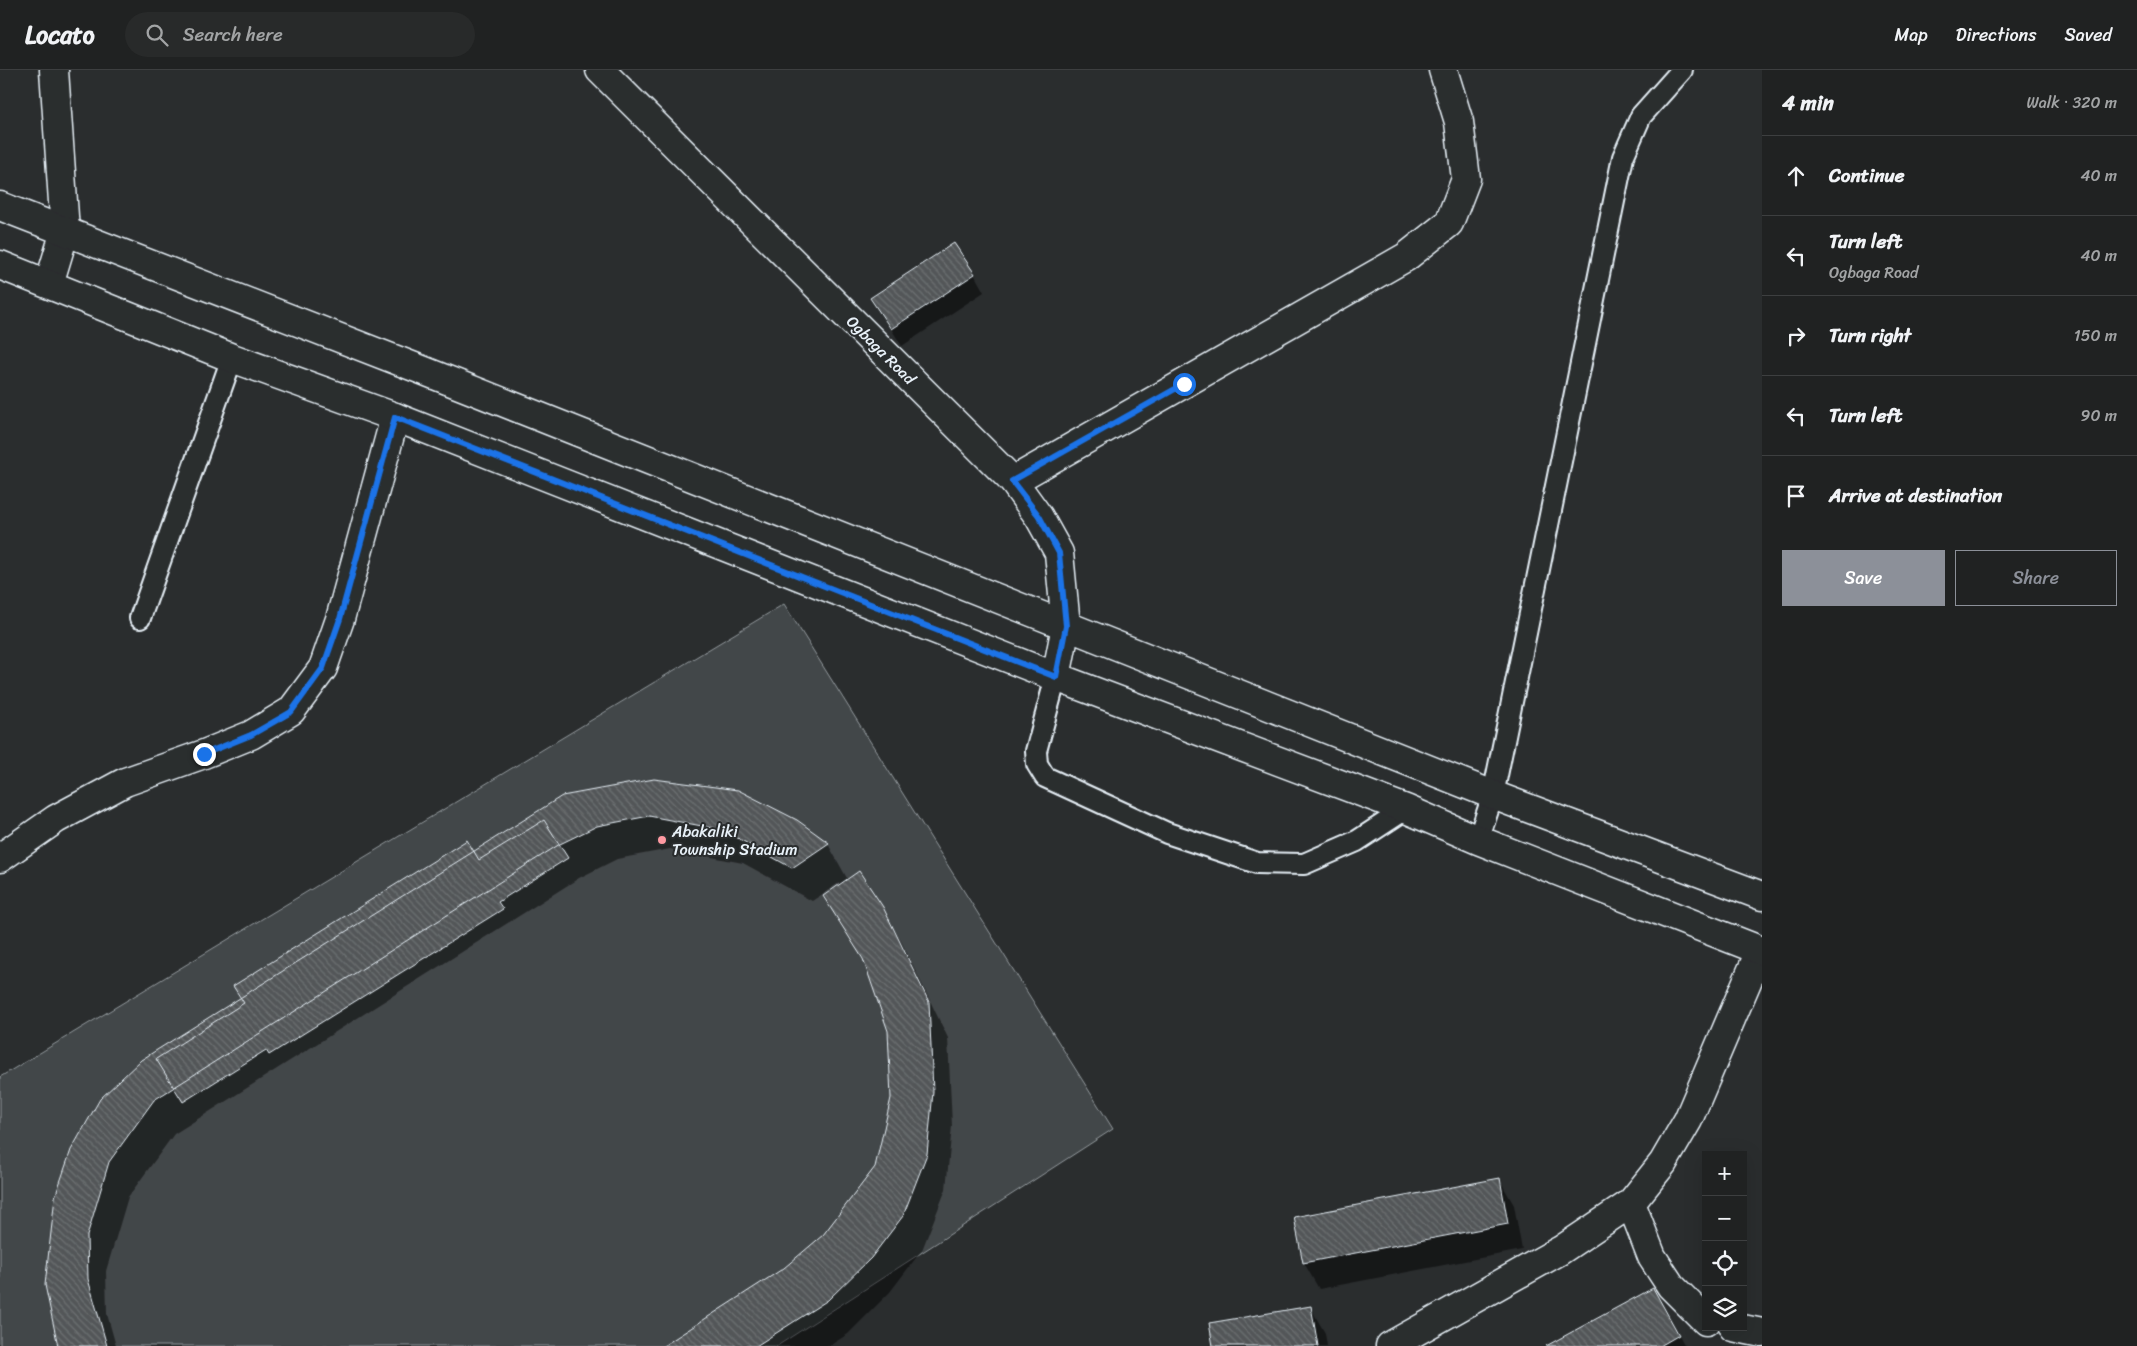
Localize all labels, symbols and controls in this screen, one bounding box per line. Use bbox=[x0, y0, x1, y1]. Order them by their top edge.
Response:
search box bbox=[125, 12, 475, 57]
text: Locato bbox=[25, 14, 95, 56]
text: Search here bbox=[183, 18, 283, 51]
text: Map bbox=[1895, 19, 1928, 51]
text: Directions bbox=[1956, 19, 2037, 51]
text: Saved bbox=[2065, 19, 2112, 51]
icon: search bbox=[143, 21, 171, 49]
text: 4 min bbox=[1782, 84, 1834, 122]
text: Walk · 320 m bbox=[2026, 88, 2117, 117]
text: Continue bbox=[1829, 159, 1905, 192]
text: 40 m bbox=[2080, 161, 2117, 190]
icon: ahead bbox=[1782, 162, 1810, 190]
text: Turn left bbox=[1829, 225, 1902, 258]
text: 40 m bbox=[2080, 241, 2117, 270]
icon: left bbox=[1782, 242, 1810, 270]
text: Ogbaga Road bbox=[1829, 258, 1918, 287]
street label: Ogbaga Road bbox=[839, 308, 924, 393]
text: Turn right bbox=[1829, 319, 1911, 352]
text: 150 m bbox=[2074, 321, 2117, 350]
icon: right bbox=[1782, 322, 1810, 350]
route start bbox=[1173, 373, 1196, 396]
text: Turn left bbox=[1829, 399, 1902, 432]
text: 90 m bbox=[2081, 401, 2117, 430]
icon: left bbox=[1782, 402, 1810, 430]
text: Arrive at destination bbox=[1829, 479, 2002, 512]
icon: arrive bbox=[1782, 482, 1810, 510]
button: Save bbox=[1782, 550, 1945, 606]
button: Share bbox=[1955, 550, 2117, 606]
route end bbox=[193, 743, 216, 766]
place label: Abakaliki Township Stadium bbox=[671, 817, 797, 864]
marker: Abakaliki Township Stadium bbox=[656, 834, 668, 846]
map controls bbox=[1702, 1151, 1747, 1331]
button: + bbox=[1702, 1151, 1747, 1196]
button: − bbox=[1702, 1196, 1747, 1241]
button: locate bbox=[1702, 1241, 1747, 1286]
button: layers bbox=[1702, 1286, 1747, 1331]

